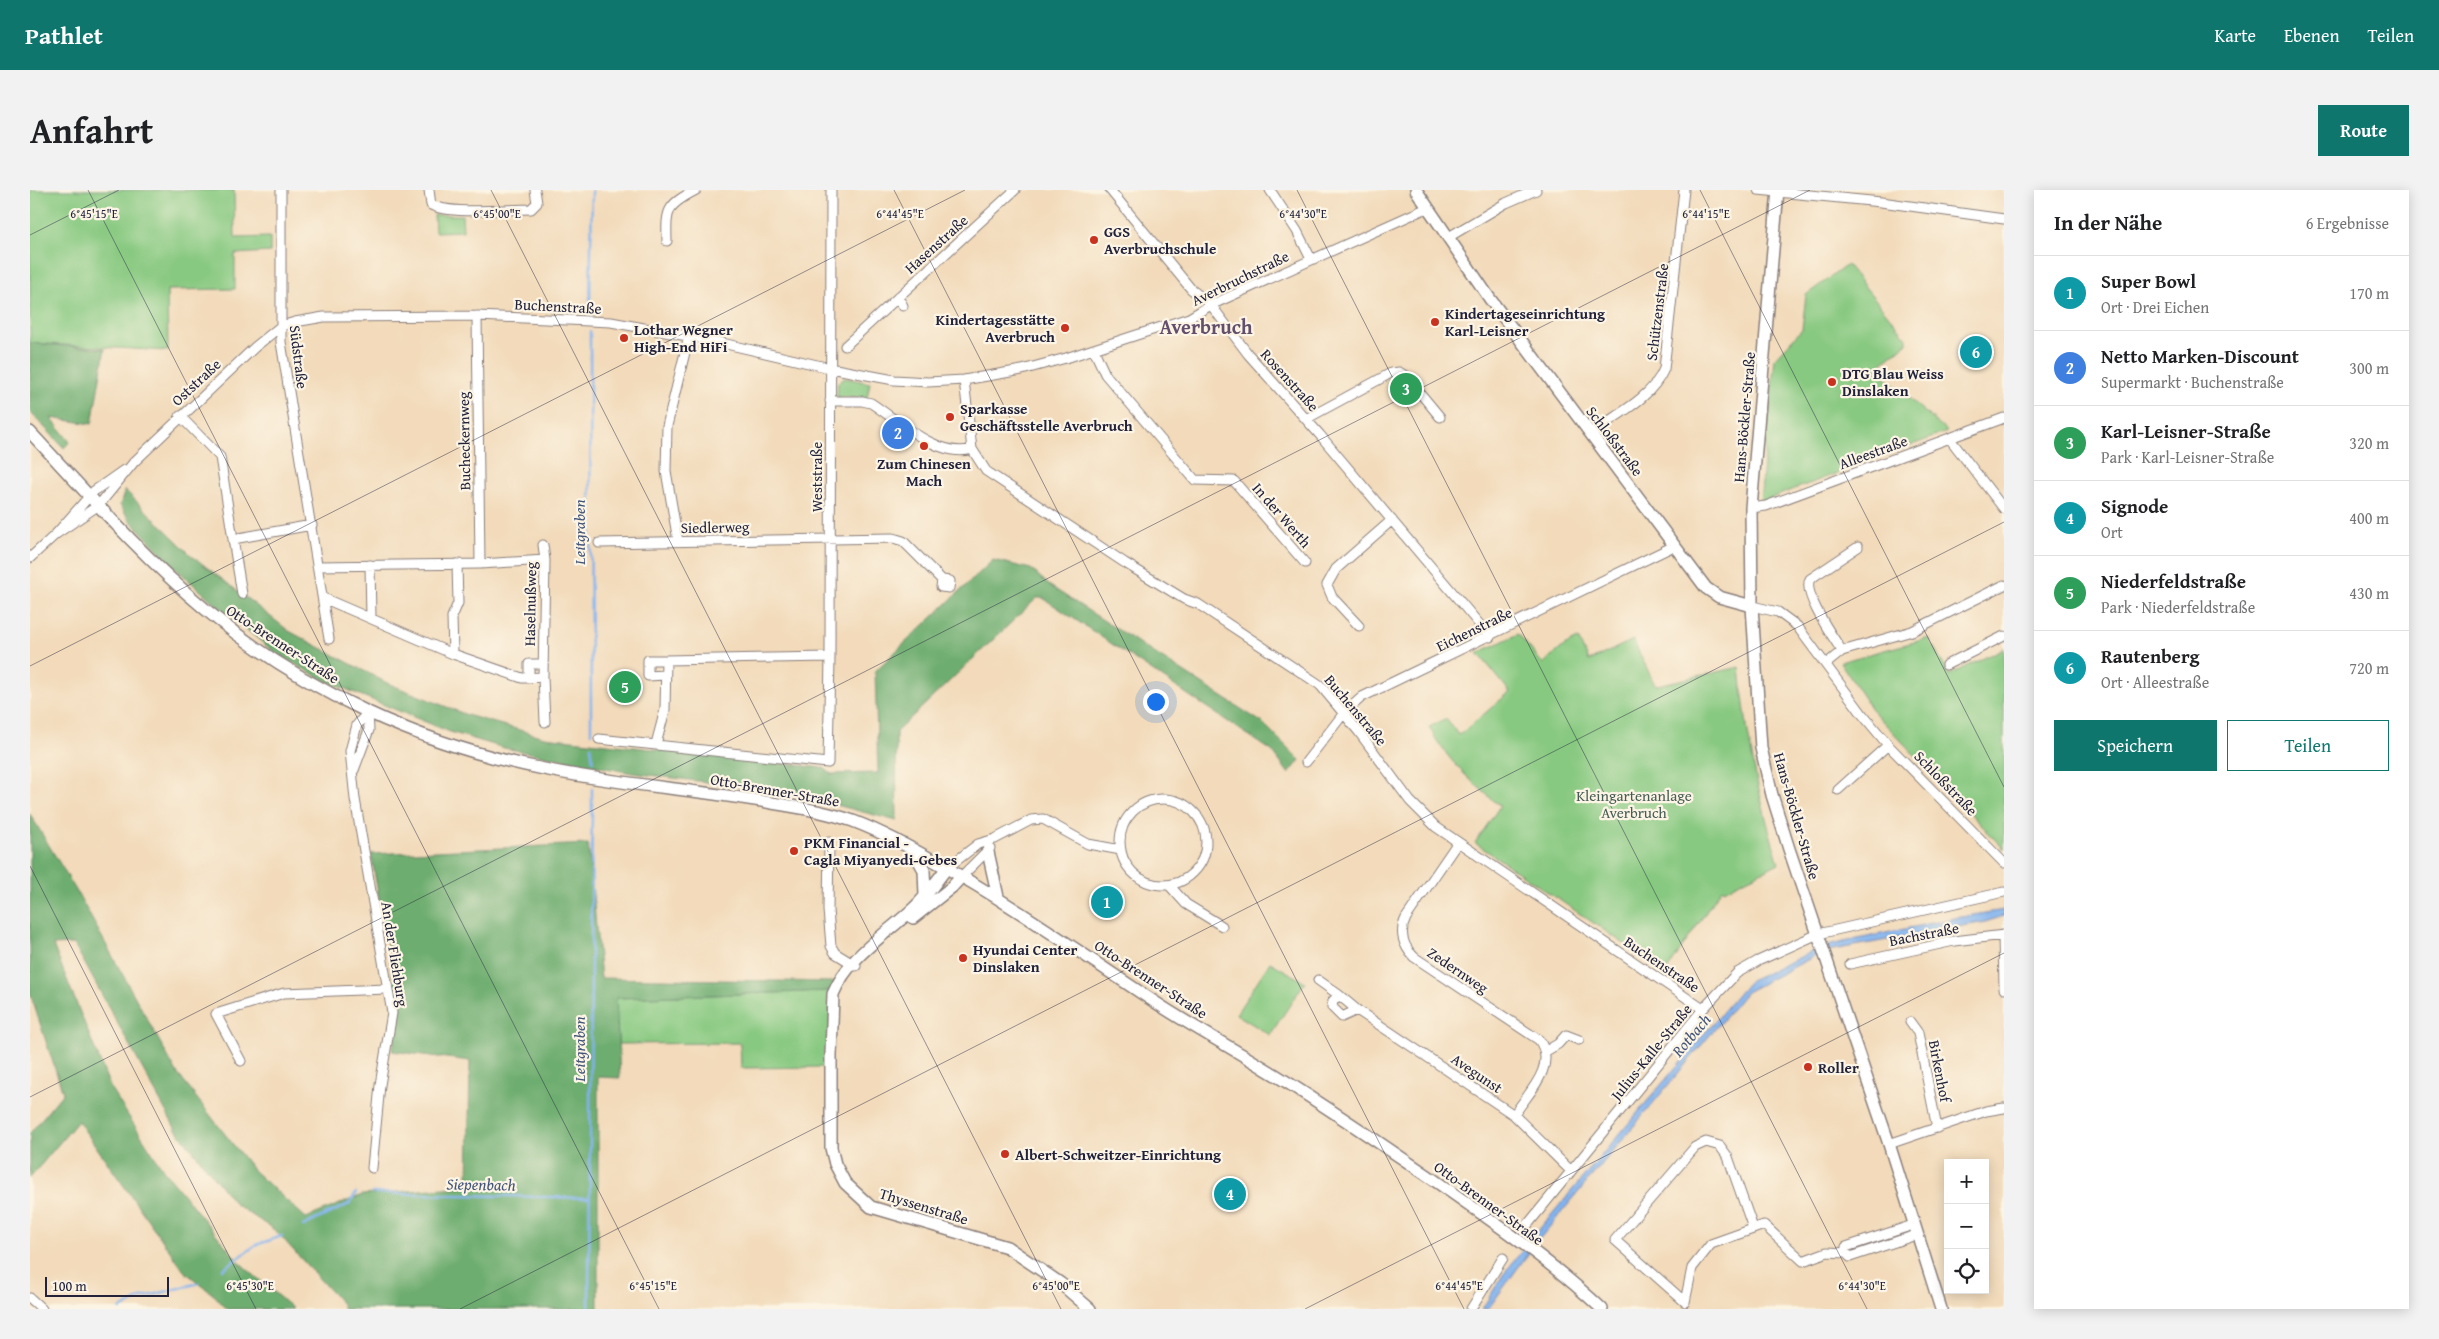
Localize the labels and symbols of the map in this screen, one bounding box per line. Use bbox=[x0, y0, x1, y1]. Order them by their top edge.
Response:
text: 6°45'15"E bbox=[70, 205, 118, 222]
text: 6°45'00"E bbox=[473, 205, 521, 222]
text: 6°44'45"E bbox=[876, 205, 924, 222]
text: 6°44'30"E bbox=[1279, 205, 1327, 222]
text: 6°44'15"E bbox=[1682, 205, 1730, 222]
street label: Hasenstraße bbox=[900, 210, 972, 278]
place label: GGS Averbruchschule bbox=[1104, 221, 1216, 259]
marker: GGS Averbruchschule bbox=[1088, 234, 1100, 246]
street label: Averbruchstraße bbox=[1188, 245, 1292, 311]
street label: Schützenstraße bbox=[1641, 262, 1673, 362]
street label: Buchenstraße bbox=[514, 293, 602, 319]
place label: Kindertageseinrichtung Karl-Leisner bbox=[1445, 303, 1605, 341]
place label: Kindertagesstätte Averbruch bbox=[936, 309, 1055, 347]
district label: Averbruch bbox=[1160, 312, 1253, 341]
marker: Kindertageseinrichtung Karl-Leisner bbox=[1429, 316, 1441, 328]
place label: Lothar Wegner High-End HiFi bbox=[634, 319, 733, 357]
marker: Kindertagesstätte Averbruch bbox=[1059, 322, 1071, 334]
street label: Südstraße bbox=[285, 324, 313, 390]
marker: Lothar Wegner High-End HiFi bbox=[618, 332, 630, 344]
pin: 6 bbox=[1960, 333, 1992, 371]
street label: Rosenstraße bbox=[1256, 344, 1324, 416]
street label: Hans-Böckler-Straße bbox=[1728, 351, 1760, 483]
street label: Oststraße bbox=[167, 354, 225, 410]
place label: DTG Blau Weiss Dinslaken bbox=[1842, 363, 1944, 401]
pin: 3 bbox=[1390, 370, 1422, 408]
marker: DTG Blau Weiss Dinslaken bbox=[1826, 376, 1838, 388]
street label: Bucheckernweg bbox=[453, 391, 475, 491]
place label: Sparkasse Geschäftsstelle Averbruch bbox=[960, 398, 1133, 436]
street label: Schloßstraße bbox=[1582, 402, 1648, 480]
marker: Sparkasse Geschäftsstelle Averbruch bbox=[944, 411, 956, 423]
pin: 2 bbox=[882, 414, 914, 452]
street label: Alleestraße bbox=[1836, 430, 1910, 474]
marker: Zum Chinesen Mach bbox=[918, 440, 930, 452]
street label: Weststraße bbox=[806, 442, 827, 512]
place label: Zum Chinesen Mach bbox=[877, 453, 971, 491]
street label: In der Werth bbox=[1248, 478, 1317, 552]
water label: Leitgraben bbox=[567, 499, 591, 566]
street label: Siedlerweg bbox=[680, 516, 750, 538]
street label: Haselnußweg bbox=[519, 561, 541, 646]
street label: Otto-Brenner-Straße bbox=[222, 600, 344, 688]
street label: Eichenstraße bbox=[1432, 602, 1516, 656]
pin: 5 bbox=[609, 668, 641, 706]
street label: Buchenstraße bbox=[1320, 670, 1392, 750]
your location bbox=[1143, 689, 1169, 715]
street label: Schloßstraße bbox=[1910, 746, 1982, 820]
street label: Hans-Böckler-Straße bbox=[1769, 750, 1825, 882]
street label: Otto-Brenner-Straße bbox=[709, 768, 841, 812]
park label: Kleingartenanlage Averbruch bbox=[1576, 785, 1692, 823]
place label: PKM Financial - Cagla Miyanyedi-Gebes bbox=[804, 832, 957, 870]
marker: PKM Financial - Cagla Miyanyedi-Gebes bbox=[788, 845, 800, 857]
pin: 1 bbox=[1091, 883, 1123, 921]
street label: An der Fliehburg bbox=[376, 900, 414, 1009]
street label: Bachstraße bbox=[1887, 917, 1961, 951]
street label: Buchenstraße bbox=[1620, 931, 1704, 997]
street label: Otto-Brenner-Straße bbox=[1090, 935, 1212, 1023]
place label: Hyundai Center Dinslaken bbox=[973, 939, 1078, 977]
street label: Zedernweg bbox=[1423, 942, 1493, 998]
marker: Hyundai Center Dinslaken bbox=[957, 952, 969, 964]
street label: Julius-Kalle-Straße bbox=[1604, 999, 1696, 1106]
water label: Rotbach bbox=[1665, 1008, 1716, 1063]
water label: Leitgraben bbox=[567, 1016, 591, 1083]
street label: Birkenhof bbox=[1924, 1038, 1957, 1106]
street label: Avegunst bbox=[1447, 1048, 1507, 1098]
place label: Roller bbox=[1818, 1057, 1859, 1078]
marker: Roller bbox=[1802, 1061, 1814, 1073]
place label: Albert-Schweitzer-Einrichtung bbox=[1015, 1144, 1221, 1165]
marker: Albert-Schweitzer-Einrichtung bbox=[999, 1148, 1011, 1160]
street label: Otto-Brenner-Straße bbox=[1430, 1156, 1548, 1250]
water label: Siepenbach bbox=[446, 1171, 516, 1197]
pin: 4 bbox=[1214, 1175, 1246, 1213]
street label: Thyssenstraße bbox=[877, 1183, 971, 1229]
scale bar bbox=[45, 1274, 169, 1297]
text: 6°45'30"E bbox=[226, 1277, 274, 1294]
text: 6°45'15"E bbox=[629, 1277, 677, 1294]
text: 6°45'00"E bbox=[1032, 1277, 1080, 1294]
text: 6°44'45"E bbox=[1435, 1277, 1483, 1294]
text: 6°44'30"E bbox=[1838, 1277, 1886, 1294]

